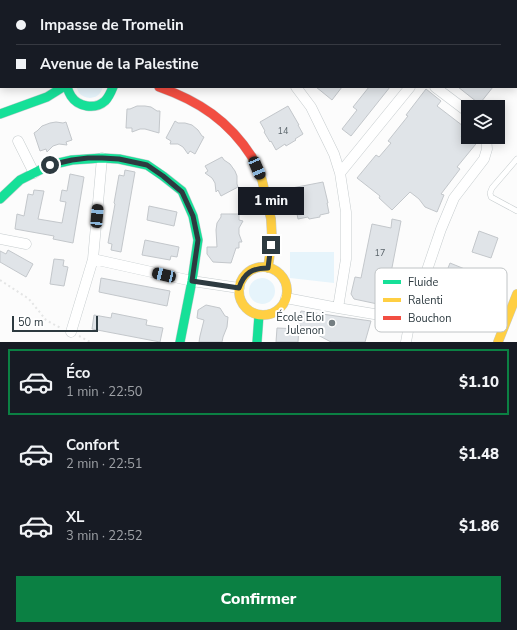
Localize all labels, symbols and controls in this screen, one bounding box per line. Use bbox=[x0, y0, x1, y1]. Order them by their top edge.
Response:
text: Impasse de Tromelin bbox=[40, 15, 184, 35]
text: Avenue de la Palestine bbox=[40, 54, 199, 74]
map controls bbox=[461, 100, 505, 144]
button: layers bbox=[461, 100, 505, 144]
house number: 14 bbox=[278, 125, 289, 137]
car bbox=[247, 155, 267, 181]
route start bbox=[41, 156, 59, 174]
callout: 1 min bbox=[238, 187, 304, 215]
text: 1 min bbox=[254, 192, 288, 210]
car bbox=[90, 204, 104, 228]
route end bbox=[262, 236, 280, 254]
house number: 17 bbox=[375, 247, 385, 259]
car bbox=[151, 266, 177, 284]
legend bbox=[375, 268, 507, 332]
text: Fluide bbox=[408, 275, 438, 290]
text: Ralenti bbox=[408, 293, 443, 308]
place label: École Eloi Julenon bbox=[276, 309, 324, 338]
text: Bouchon bbox=[408, 311, 451, 326]
scale bar bbox=[12, 314, 98, 333]
text: 50 m bbox=[18, 315, 43, 330]
marker: École Eloi Julenon bbox=[327, 318, 337, 328]
text: Éco bbox=[66, 363, 90, 383]
icon: car bbox=[18, 364, 54, 400]
text: $1.10 bbox=[459, 372, 499, 392]
text: 1 min · 22:50 bbox=[66, 383, 142, 401]
text: Confort bbox=[66, 435, 119, 455]
icon: car bbox=[18, 436, 54, 472]
text: $1.48 bbox=[459, 444, 499, 464]
text: 2 min · 22:51 bbox=[66, 455, 142, 473]
text: XL bbox=[66, 507, 85, 527]
icon: car bbox=[18, 508, 54, 544]
text: $1.86 bbox=[459, 516, 499, 536]
text: 3 min · 22:52 bbox=[66, 527, 142, 545]
button: Confirmer bbox=[16, 576, 501, 622]

